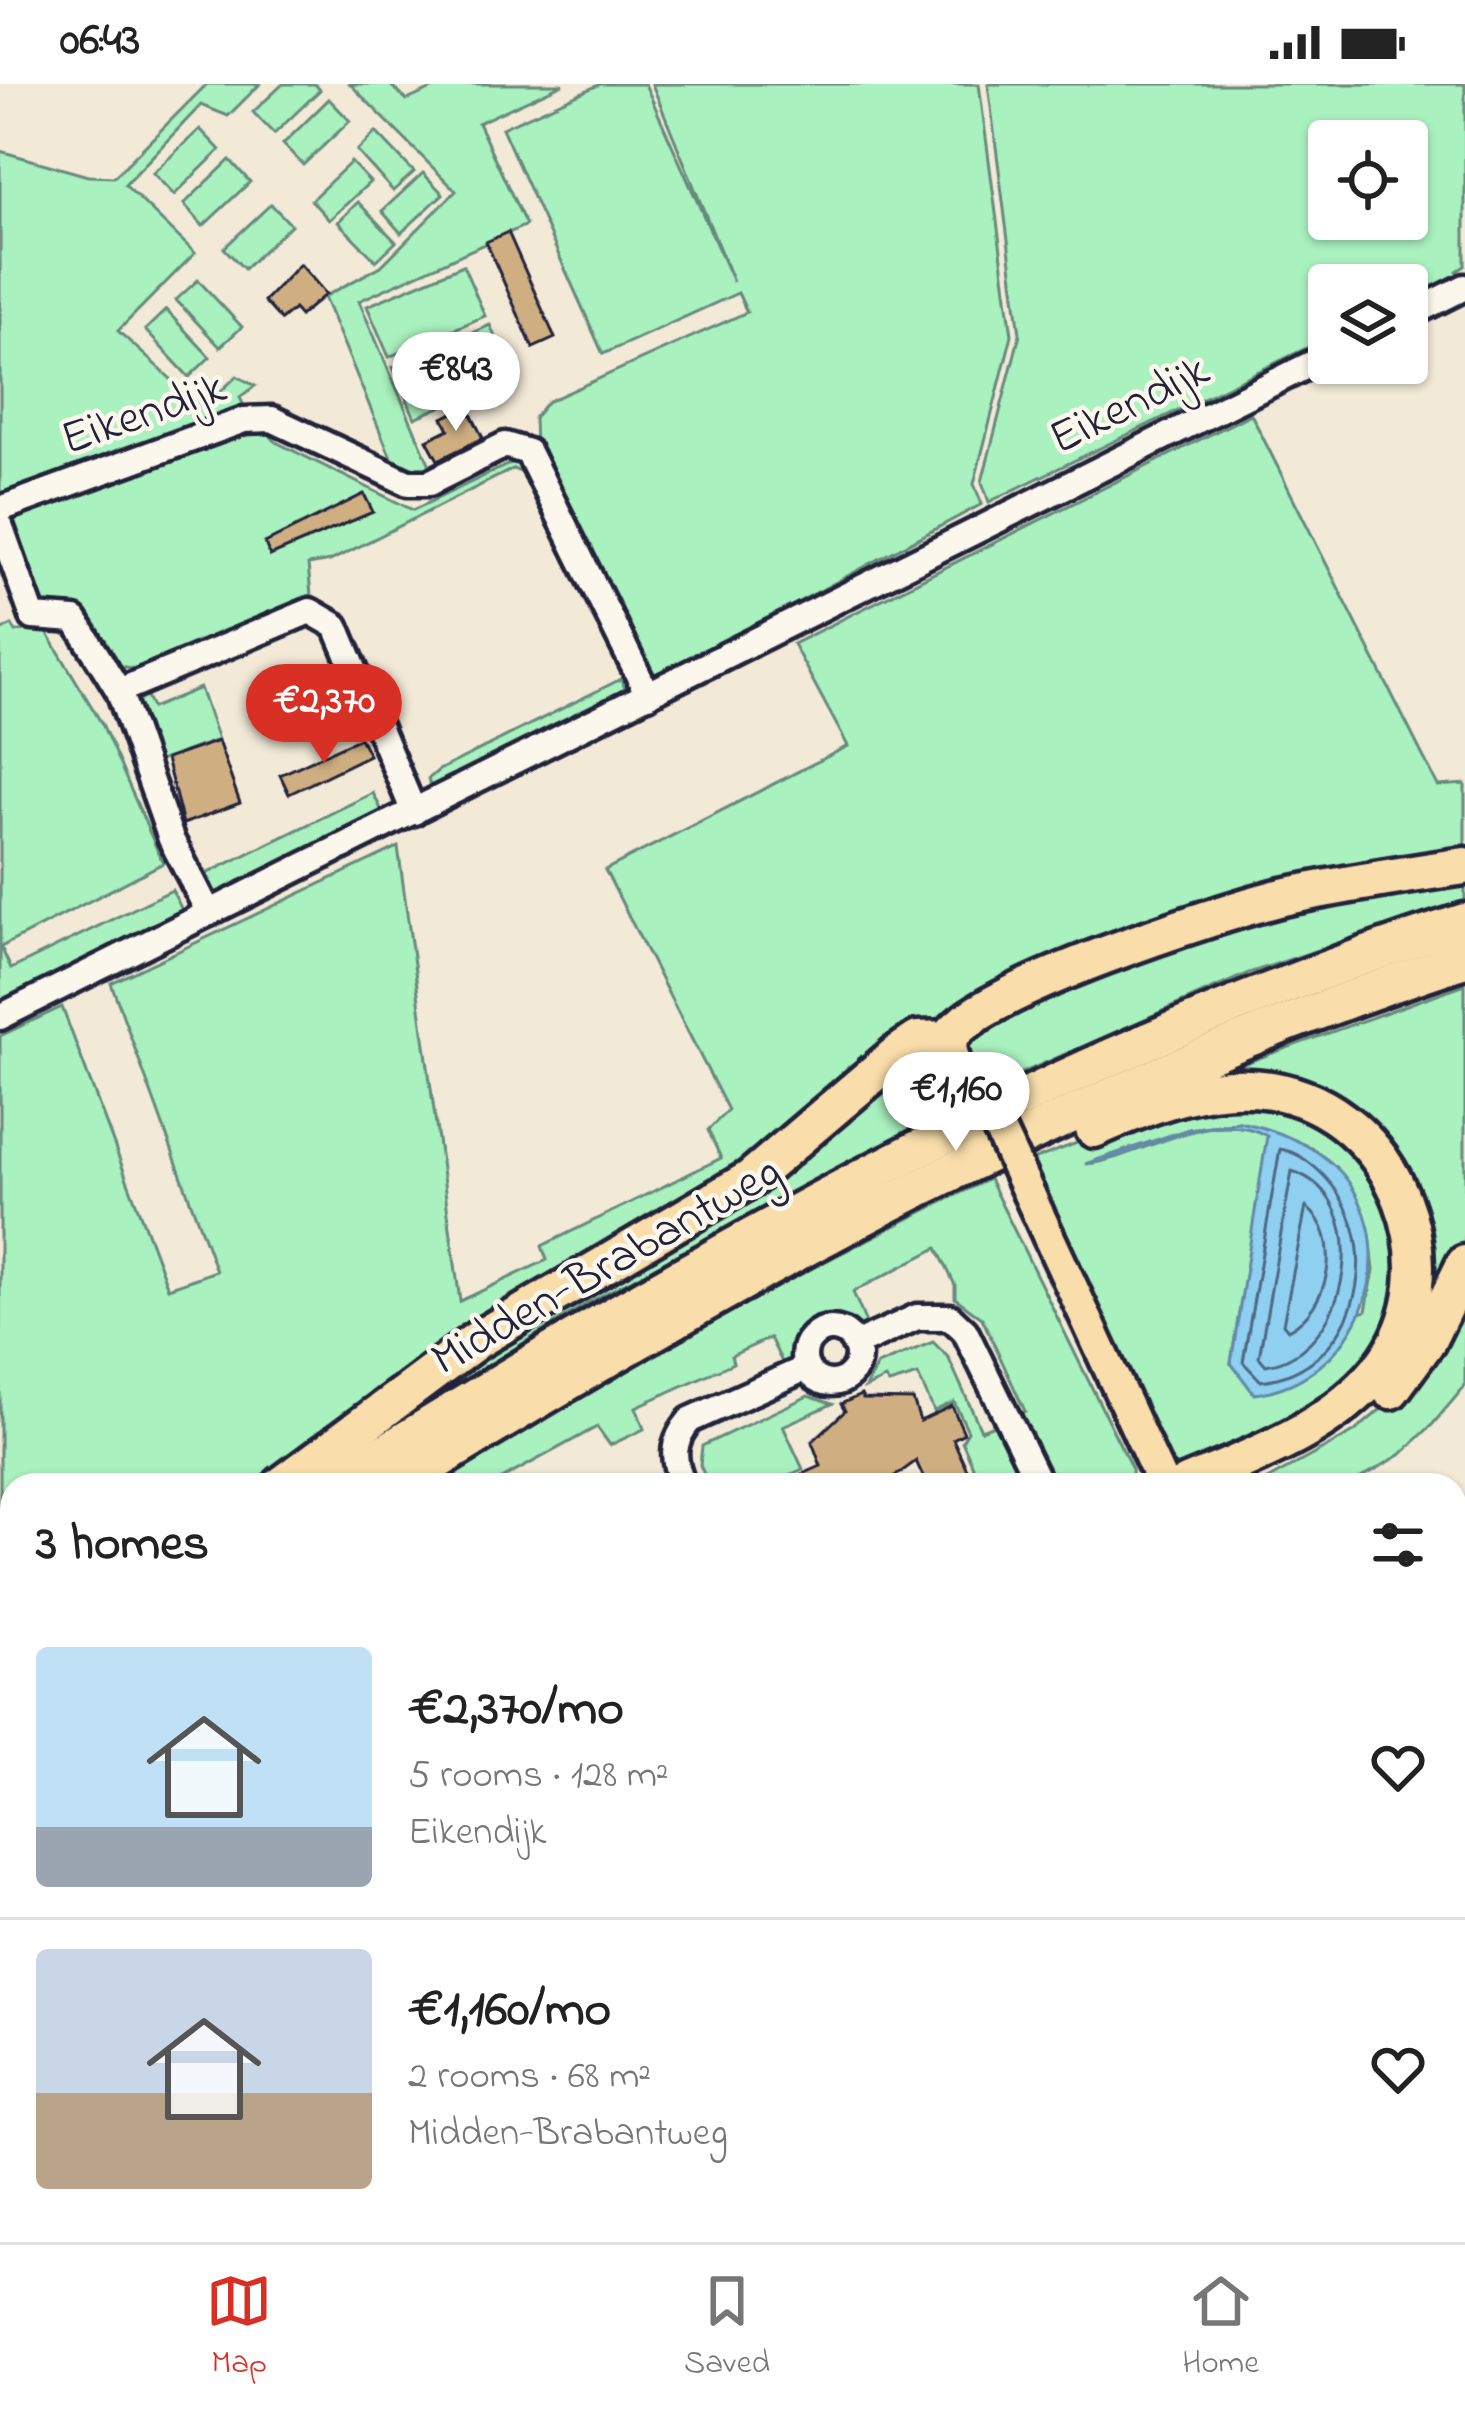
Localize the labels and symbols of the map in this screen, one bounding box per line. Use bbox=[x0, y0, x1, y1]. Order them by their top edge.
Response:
pin: €843 bbox=[385, 332, 527, 434]
street label: Eikendijk bbox=[1038, 337, 1223, 475]
street label: Eikendijk bbox=[52, 354, 237, 476]
pin: €2,370 bbox=[226, 664, 422, 766]
pin: €1,160 bbox=[858, 1052, 1054, 1154]
street label: Midden-Brabantweg bbox=[419, 1138, 795, 1397]

